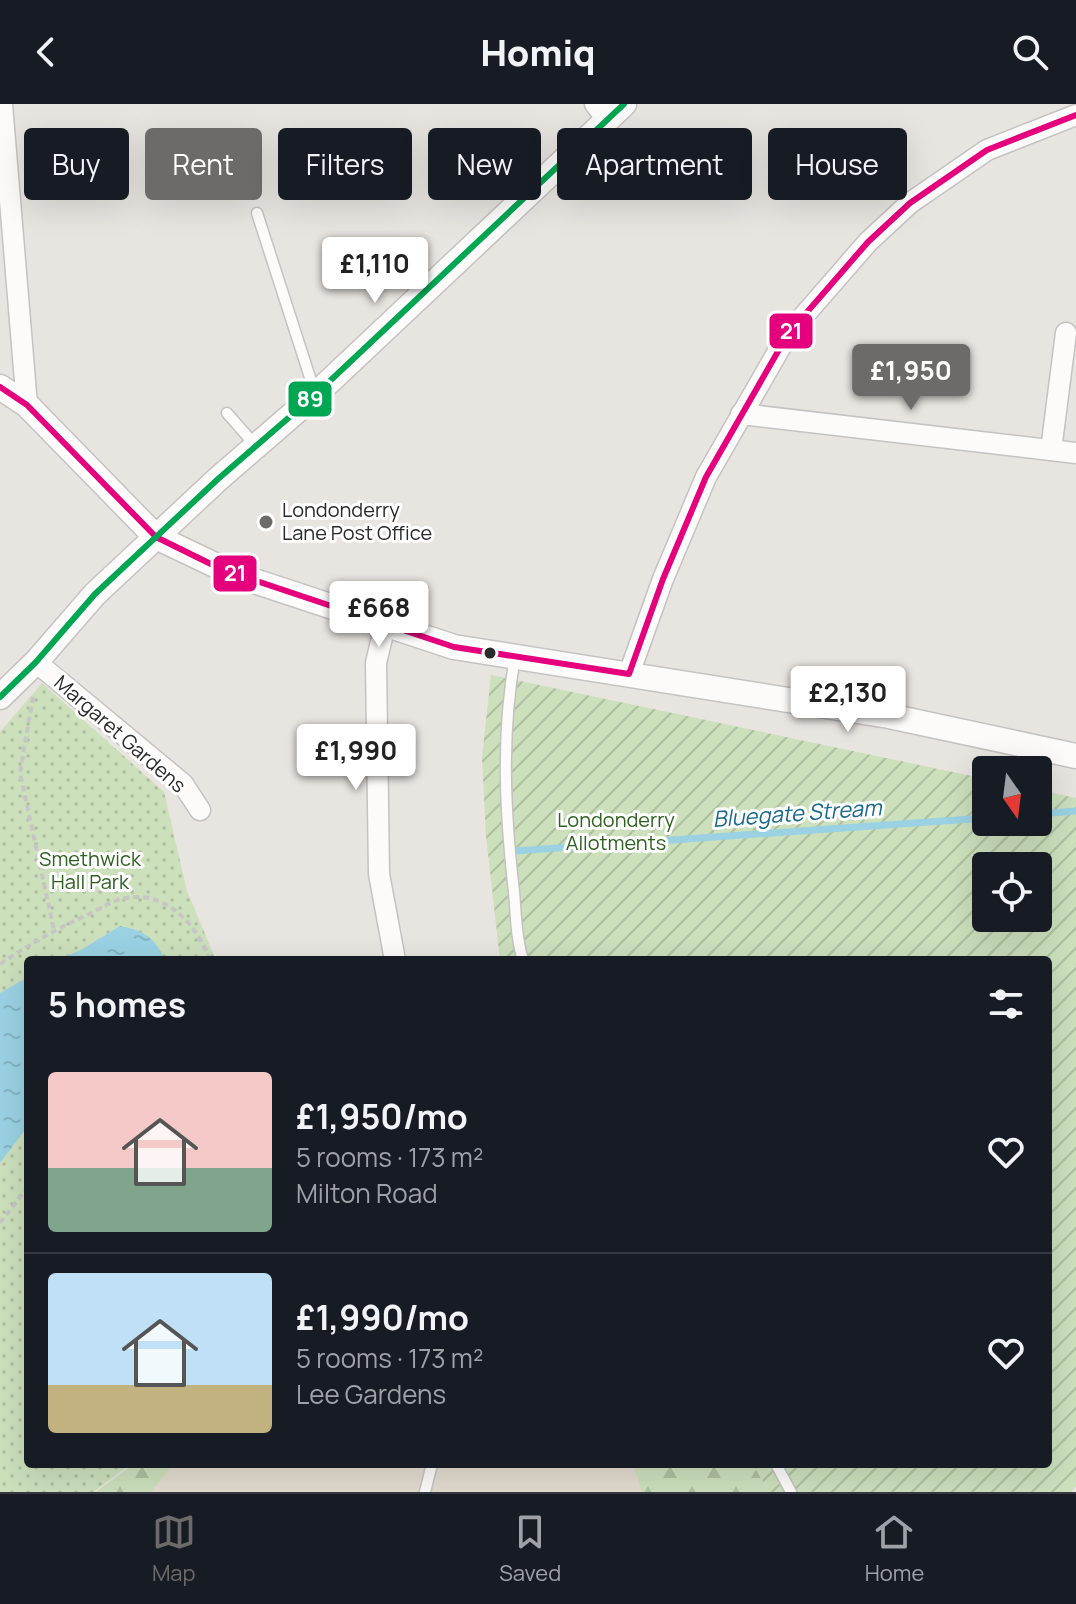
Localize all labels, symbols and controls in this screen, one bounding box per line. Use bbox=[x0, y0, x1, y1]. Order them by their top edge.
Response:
text: Homiq bbox=[480, 28, 596, 77]
icon: back bbox=[24, 30, 68, 74]
icon: search bbox=[1008, 30, 1052, 74]
chip: Buy bbox=[24, 128, 129, 200]
chip: Rent bbox=[145, 128, 262, 200]
chip: Filters bbox=[278, 128, 412, 200]
chip: New bbox=[428, 128, 541, 200]
chip: Apartment bbox=[557, 128, 752, 200]
chip: House bbox=[768, 128, 907, 200]
pin: £1,110 bbox=[310, 237, 440, 305]
text: £1,110 bbox=[340, 245, 410, 281]
line badge: 21 bbox=[768, 312, 814, 350]
text: 21 bbox=[780, 316, 802, 346]
pin: £1,950 bbox=[846, 344, 976, 412]
text: £1,950 bbox=[870, 352, 952, 388]
line badge: 89 bbox=[287, 380, 333, 418]
text: 89 bbox=[296, 384, 324, 414]
place label: Londonderry Lane Post Office bbox=[282, 496, 432, 546]
marker: Londonderry Lane Post Office bbox=[257, 513, 275, 531]
line badge: 21 bbox=[212, 554, 258, 593]
text: 21 bbox=[224, 558, 246, 588]
pin: £668 bbox=[332, 581, 426, 649]
text: £668 bbox=[347, 589, 411, 625]
unlabelled marker bbox=[482, 645, 498, 661]
pin: £2,130 bbox=[783, 666, 913, 734]
street label: Margaret Gardens bbox=[49, 669, 192, 798]
text: £2,130 bbox=[809, 674, 887, 710]
pin: £1,990 bbox=[291, 724, 421, 792]
text: £1,990 bbox=[315, 732, 397, 768]
north arrow bbox=[972, 756, 1052, 836]
map controls bbox=[972, 756, 1052, 932]
water label: Bluegate Stream bbox=[712, 792, 884, 834]
park label: Londonderry Allotments bbox=[557, 806, 675, 856]
park label: Smethwick Hall Park bbox=[39, 845, 142, 895]
button: locate bbox=[972, 852, 1052, 932]
text: 5 homes bbox=[48, 981, 186, 1027]
icon: filters bbox=[984, 982, 1028, 1026]
text: £1,950/mo bbox=[296, 1093, 468, 1139]
icon: home bbox=[112, 1104, 208, 1200]
icon: heart bbox=[984, 1130, 1028, 1174]
text: 5 rooms · 173 m² bbox=[296, 1139, 483, 1175]
text: Milton Road bbox=[296, 1175, 438, 1211]
text: £1,990/mo bbox=[296, 1294, 469, 1340]
icon: home bbox=[112, 1305, 208, 1401]
icon: heart bbox=[984, 1331, 1028, 1375]
text: 5 rooms · 173 m² bbox=[296, 1340, 483, 1376]
text: Lee Gardens bbox=[296, 1376, 446, 1412]
tab: Map bbox=[152, 1510, 196, 1588]
tab: Saved bbox=[499, 1510, 561, 1588]
tab: Home bbox=[865, 1510, 924, 1588]

